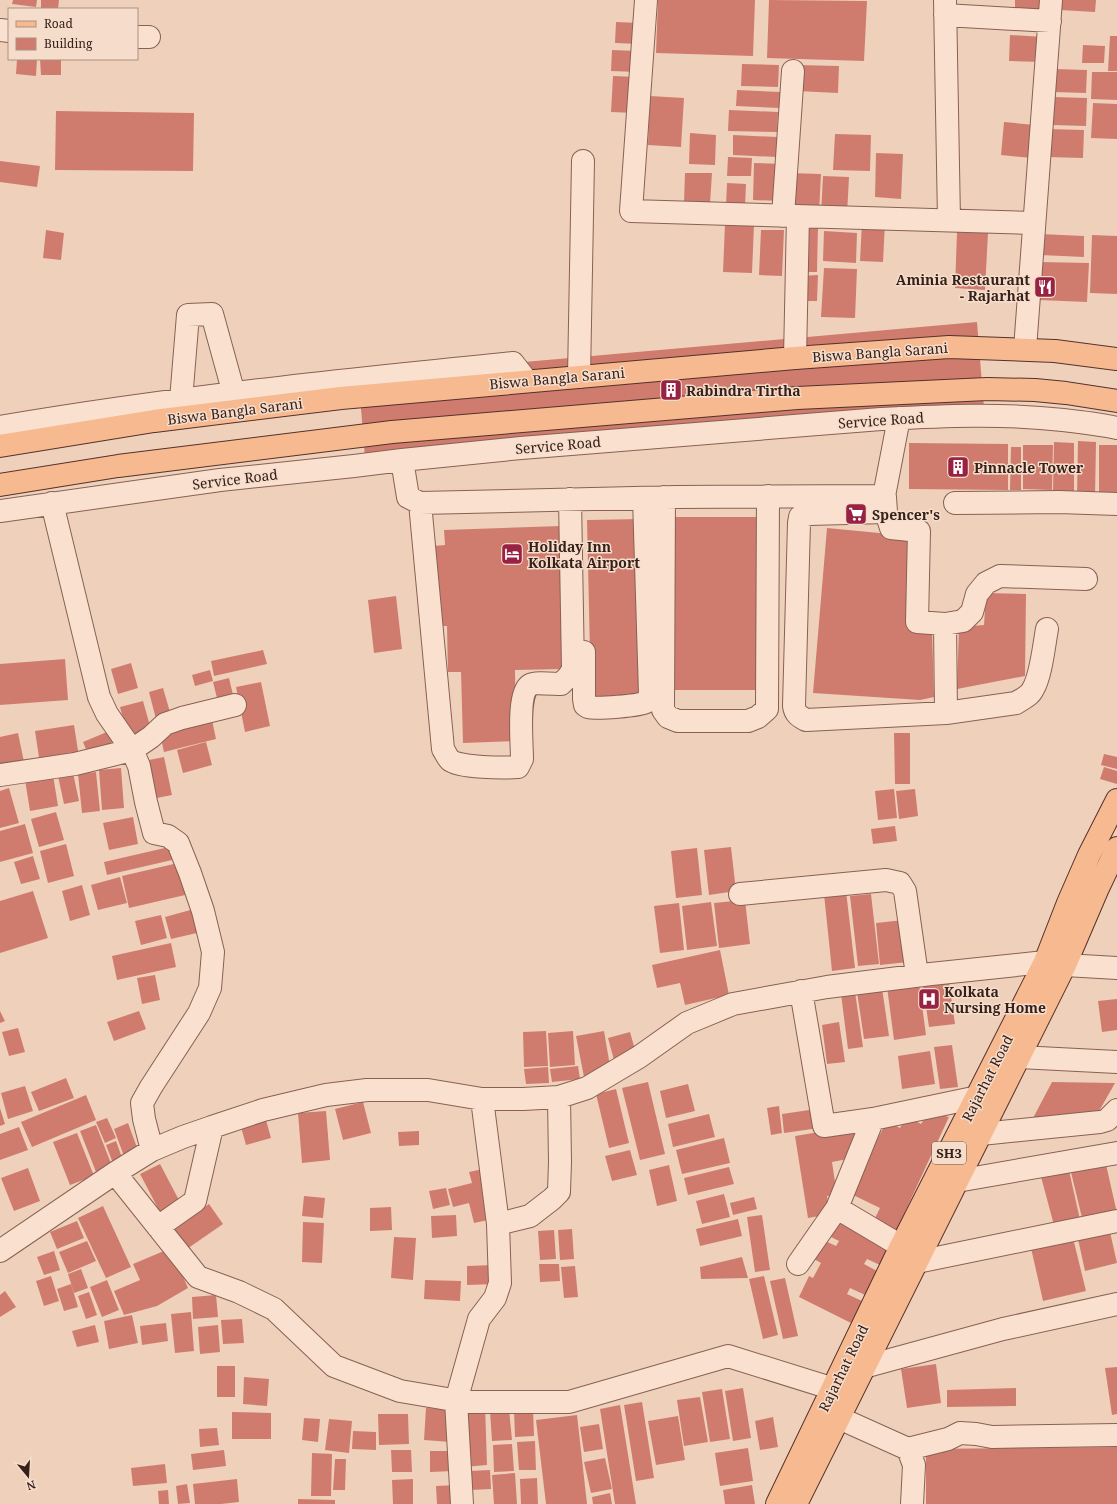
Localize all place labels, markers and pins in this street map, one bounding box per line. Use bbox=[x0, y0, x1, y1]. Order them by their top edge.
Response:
place label: Aminia Restaurant - Rajarhat bbox=[896, 270, 1030, 305]
restaurant icon: Aminia Restaurant - Rajarhat bbox=[1032, 274, 1058, 300]
building icon: Rabindra Tirtha bbox=[658, 377, 684, 403]
place label: Rabindra Tirtha bbox=[686, 381, 801, 400]
building icon: Pinnacle Tower bbox=[945, 454, 971, 480]
place label: Pinnacle Tower bbox=[974, 458, 1084, 477]
supermarket icon: Spencer's bbox=[843, 501, 869, 527]
place label: Spencer's bbox=[872, 505, 940, 524]
place label: Holiday Inn Kolkata Airport bbox=[528, 537, 640, 572]
hotel icon: Holiday Inn Kolkata Airport bbox=[499, 541, 525, 567]
place label: Kolkata Nursing Home bbox=[944, 982, 1046, 1017]
hospital icon: Kolkata Nursing Home bbox=[916, 986, 942, 1012]

